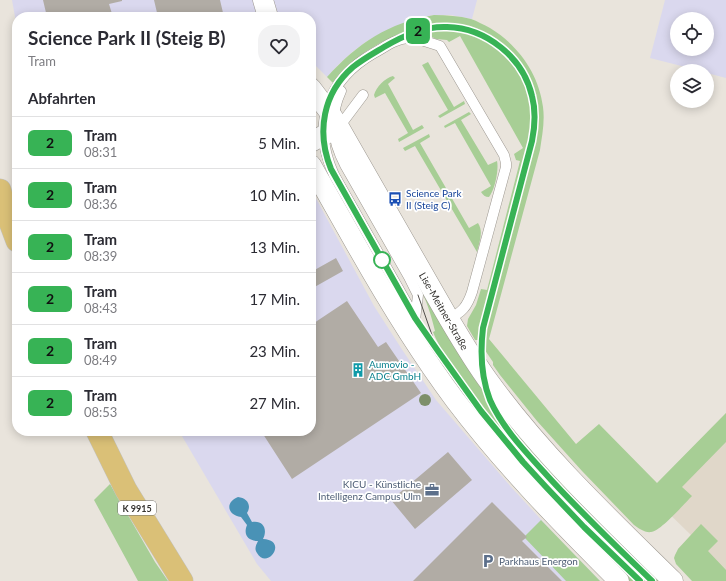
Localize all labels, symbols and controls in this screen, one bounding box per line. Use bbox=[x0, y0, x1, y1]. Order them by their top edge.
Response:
map controls bbox=[670, 12, 714, 108]
button: locate bbox=[670, 12, 714, 56]
line badge: 2 bbox=[405, 18, 431, 44]
text: 2 bbox=[414, 22, 422, 39]
button: heart bbox=[258, 25, 300, 67]
text: Science Park II (Steig B) bbox=[28, 26, 225, 49]
text: Tram bbox=[28, 53, 56, 69]
button: layers bbox=[670, 64, 714, 108]
text: Abfahrten bbox=[28, 89, 96, 107]
text: Tram bbox=[84, 126, 117, 144]
text: 2 bbox=[46, 134, 54, 151]
text: 5 Min. bbox=[258, 134, 300, 152]
text: 08:31 bbox=[84, 144, 117, 160]
text: Tram bbox=[84, 178, 117, 196]
text: 2 bbox=[46, 186, 54, 203]
text: 10 Min. bbox=[249, 186, 300, 204]
place label: Science Park II (Steig C) bbox=[406, 187, 462, 211]
bus stop icon: Science Park II (Steig C) bbox=[387, 191, 403, 207]
text: 08:36 bbox=[84, 196, 117, 212]
text: Tram bbox=[84, 230, 117, 248]
text: 2 bbox=[46, 238, 54, 255]
text: 13 Min. bbox=[249, 238, 300, 256]
text: 08:39 bbox=[84, 248, 117, 264]
unlabelled marker bbox=[373, 251, 391, 269]
street label: Lise-Meitner-Straße bbox=[417, 270, 471, 352]
text: Tram bbox=[84, 282, 117, 300]
text: 2 bbox=[46, 290, 54, 307]
text: 17 Min. bbox=[249, 290, 300, 308]
text: 08:43 bbox=[84, 300, 117, 316]
text: Tram bbox=[84, 334, 117, 352]
text: 2 bbox=[46, 342, 54, 359]
text: 23 Min. bbox=[249, 342, 300, 360]
text: 08:49 bbox=[84, 352, 117, 368]
place label: Aumovio - ADC GmbH bbox=[369, 358, 421, 382]
building icon: Aumovio - ADC GmbH bbox=[350, 362, 366, 378]
text: Tram bbox=[84, 386, 117, 404]
text: 2 bbox=[46, 394, 54, 411]
text: 27 Min. bbox=[249, 394, 300, 412]
text: 08:53 bbox=[84, 404, 117, 420]
place label: KICU - Künstliche Intelligenz Campus Ulm bbox=[318, 478, 421, 502]
office icon: KICU - Künstliche Intelligenz Campus Ulm bbox=[424, 482, 440, 498]
road number: K 9915 bbox=[118, 501, 156, 515]
parking icon: Parkhaus Energon bbox=[480, 553, 496, 569]
place label: Parkhaus Energon bbox=[499, 555, 578, 567]

